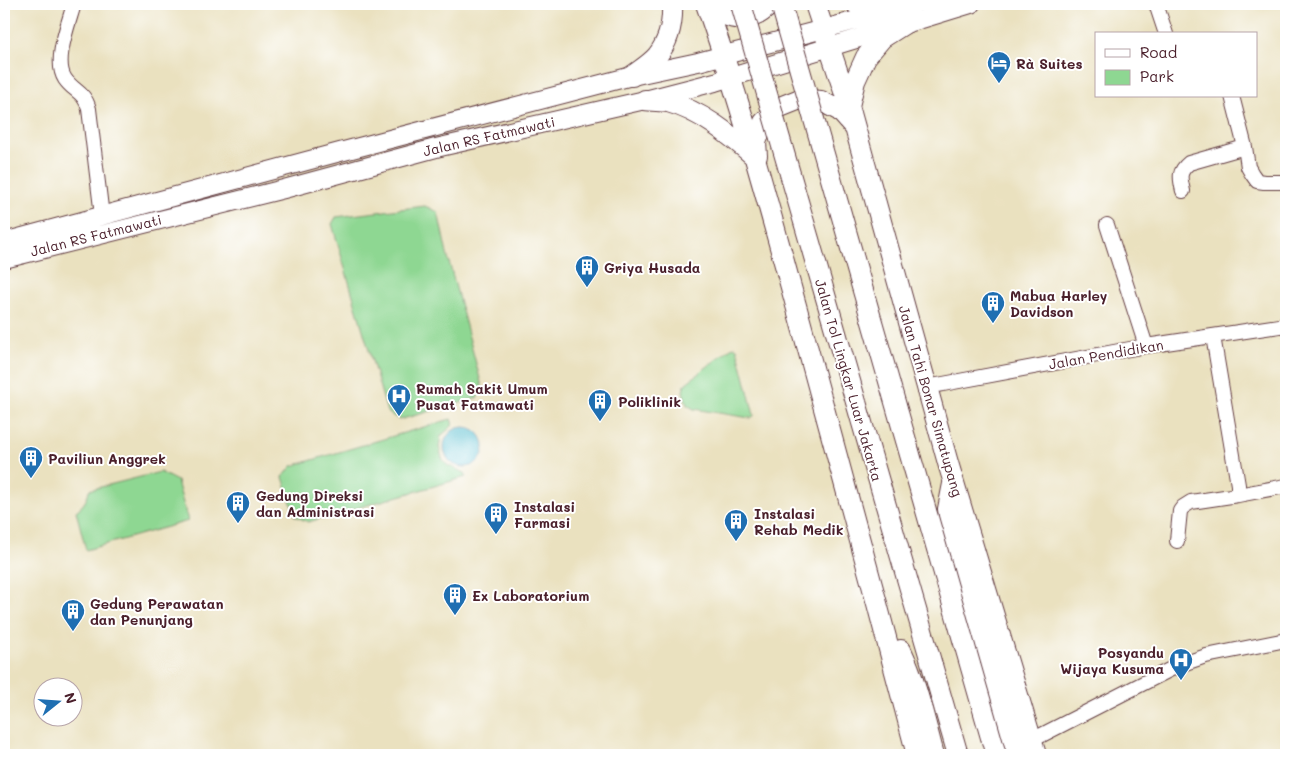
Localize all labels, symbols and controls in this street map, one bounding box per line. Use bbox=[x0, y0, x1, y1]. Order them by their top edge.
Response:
legend bbox=[1095, 32, 1258, 98]
text: Road bbox=[1140, 42, 1177, 62]
hotel icon: Rà Suites bbox=[986, 50, 1012, 84]
place label: Rà Suites bbox=[1016, 54, 1082, 73]
text: Park bbox=[1140, 66, 1174, 86]
street label: Jalan RS Fatmawati bbox=[421, 112, 557, 160]
street label: Jalan RS Fatmawati bbox=[28, 209, 164, 261]
building icon: Griya Husada bbox=[574, 254, 600, 288]
place label: Griya Husada bbox=[604, 258, 701, 277]
street label: Jalan Tol Lingkar Luar Jakarta bbox=[811, 277, 887, 483]
place label: Mabua Harley Davidson bbox=[1010, 286, 1108, 321]
building icon: Mabua Harley Davidson bbox=[980, 290, 1006, 324]
street label: Jalan Tahi Bonar Simatupang bbox=[895, 303, 967, 499]
street label: Jalan Pendidikan bbox=[1047, 335, 1165, 373]
place label: Rumah Sakit Umum Pusat Fatmawati bbox=[416, 379, 548, 414]
hospital icon: Rumah Sakit Umum Pusat Fatmawati bbox=[386, 383, 412, 417]
building icon: Poliklinik bbox=[587, 388, 613, 422]
place label: Poliklinik bbox=[618, 392, 681, 411]
building icon: Paviliun Anggrek bbox=[18, 445, 44, 479]
place label: Paviliun Anggrek bbox=[48, 449, 166, 468]
place label: Gedung Direksi dan Administrasi bbox=[256, 486, 375, 521]
building icon: Gedung Direksi dan Administrasi bbox=[225, 490, 251, 524]
place label: Instalasi Farmasi bbox=[514, 497, 575, 532]
building icon: Instalasi Farmasi bbox=[483, 501, 509, 535]
place label: Instalasi Rehab Medik bbox=[754, 504, 844, 539]
building icon: Instalasi Rehab Medik bbox=[723, 508, 749, 542]
building icon: Ex Laboratorium bbox=[442, 582, 468, 616]
place label: Ex Laboratorium bbox=[472, 586, 589, 605]
place label: Gedung Perawatan dan Penunjang bbox=[90, 594, 223, 629]
building icon: Gedung Perawatan dan Penunjang bbox=[60, 598, 86, 632]
place label: Posyandu Wijaya Kusuma bbox=[1060, 643, 1164, 678]
hospital icon: Posyandu Wijaya Kusuma bbox=[1168, 647, 1194, 681]
north arrow bbox=[32, 676, 82, 726]
text: N bbox=[60, 690, 82, 706]

